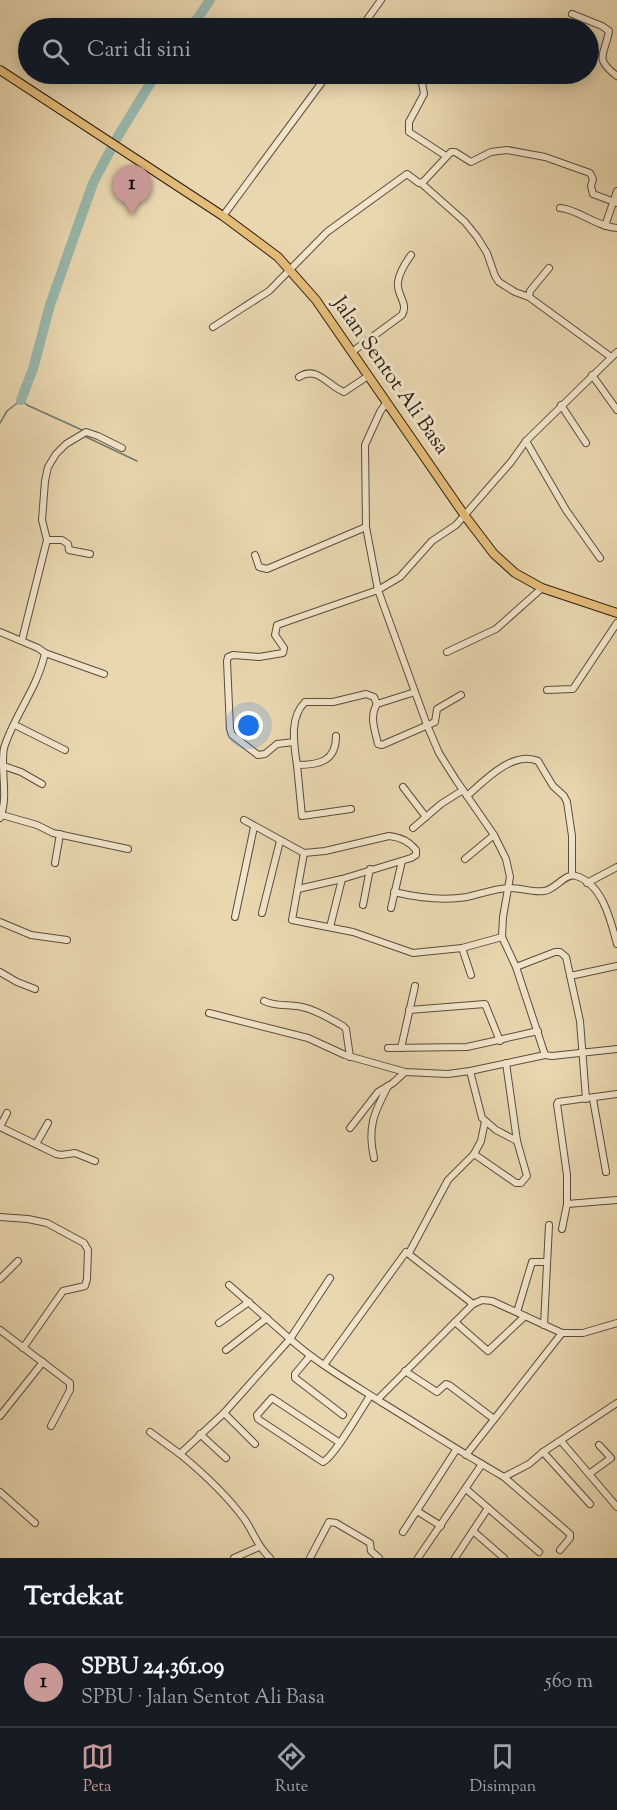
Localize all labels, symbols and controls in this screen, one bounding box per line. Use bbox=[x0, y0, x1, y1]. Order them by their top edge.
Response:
search box bbox=[18, 18, 599, 84]
icon: search bbox=[39, 35, 72, 68]
text: Cari di sini bbox=[87, 35, 191, 67]
pin: 1 bbox=[112, 166, 152, 215]
street label: Jalan Sentot Ali Basa bbox=[323, 290, 456, 462]
your location bbox=[234, 711, 263, 740]
text: Terdekat bbox=[24, 1579, 123, 1616]
text: SPBU 24.361.09 bbox=[81, 1652, 224, 1684]
text: 1 bbox=[40, 1668, 47, 1697]
text: 560 m bbox=[545, 1668, 593, 1697]
text: SPBU · Jalan Sentot Ali Basa bbox=[81, 1684, 325, 1713]
tab: Peta bbox=[81, 1740, 114, 1799]
tab: Rute bbox=[275, 1740, 308, 1799]
tab: Disimpan bbox=[469, 1740, 536, 1799]

